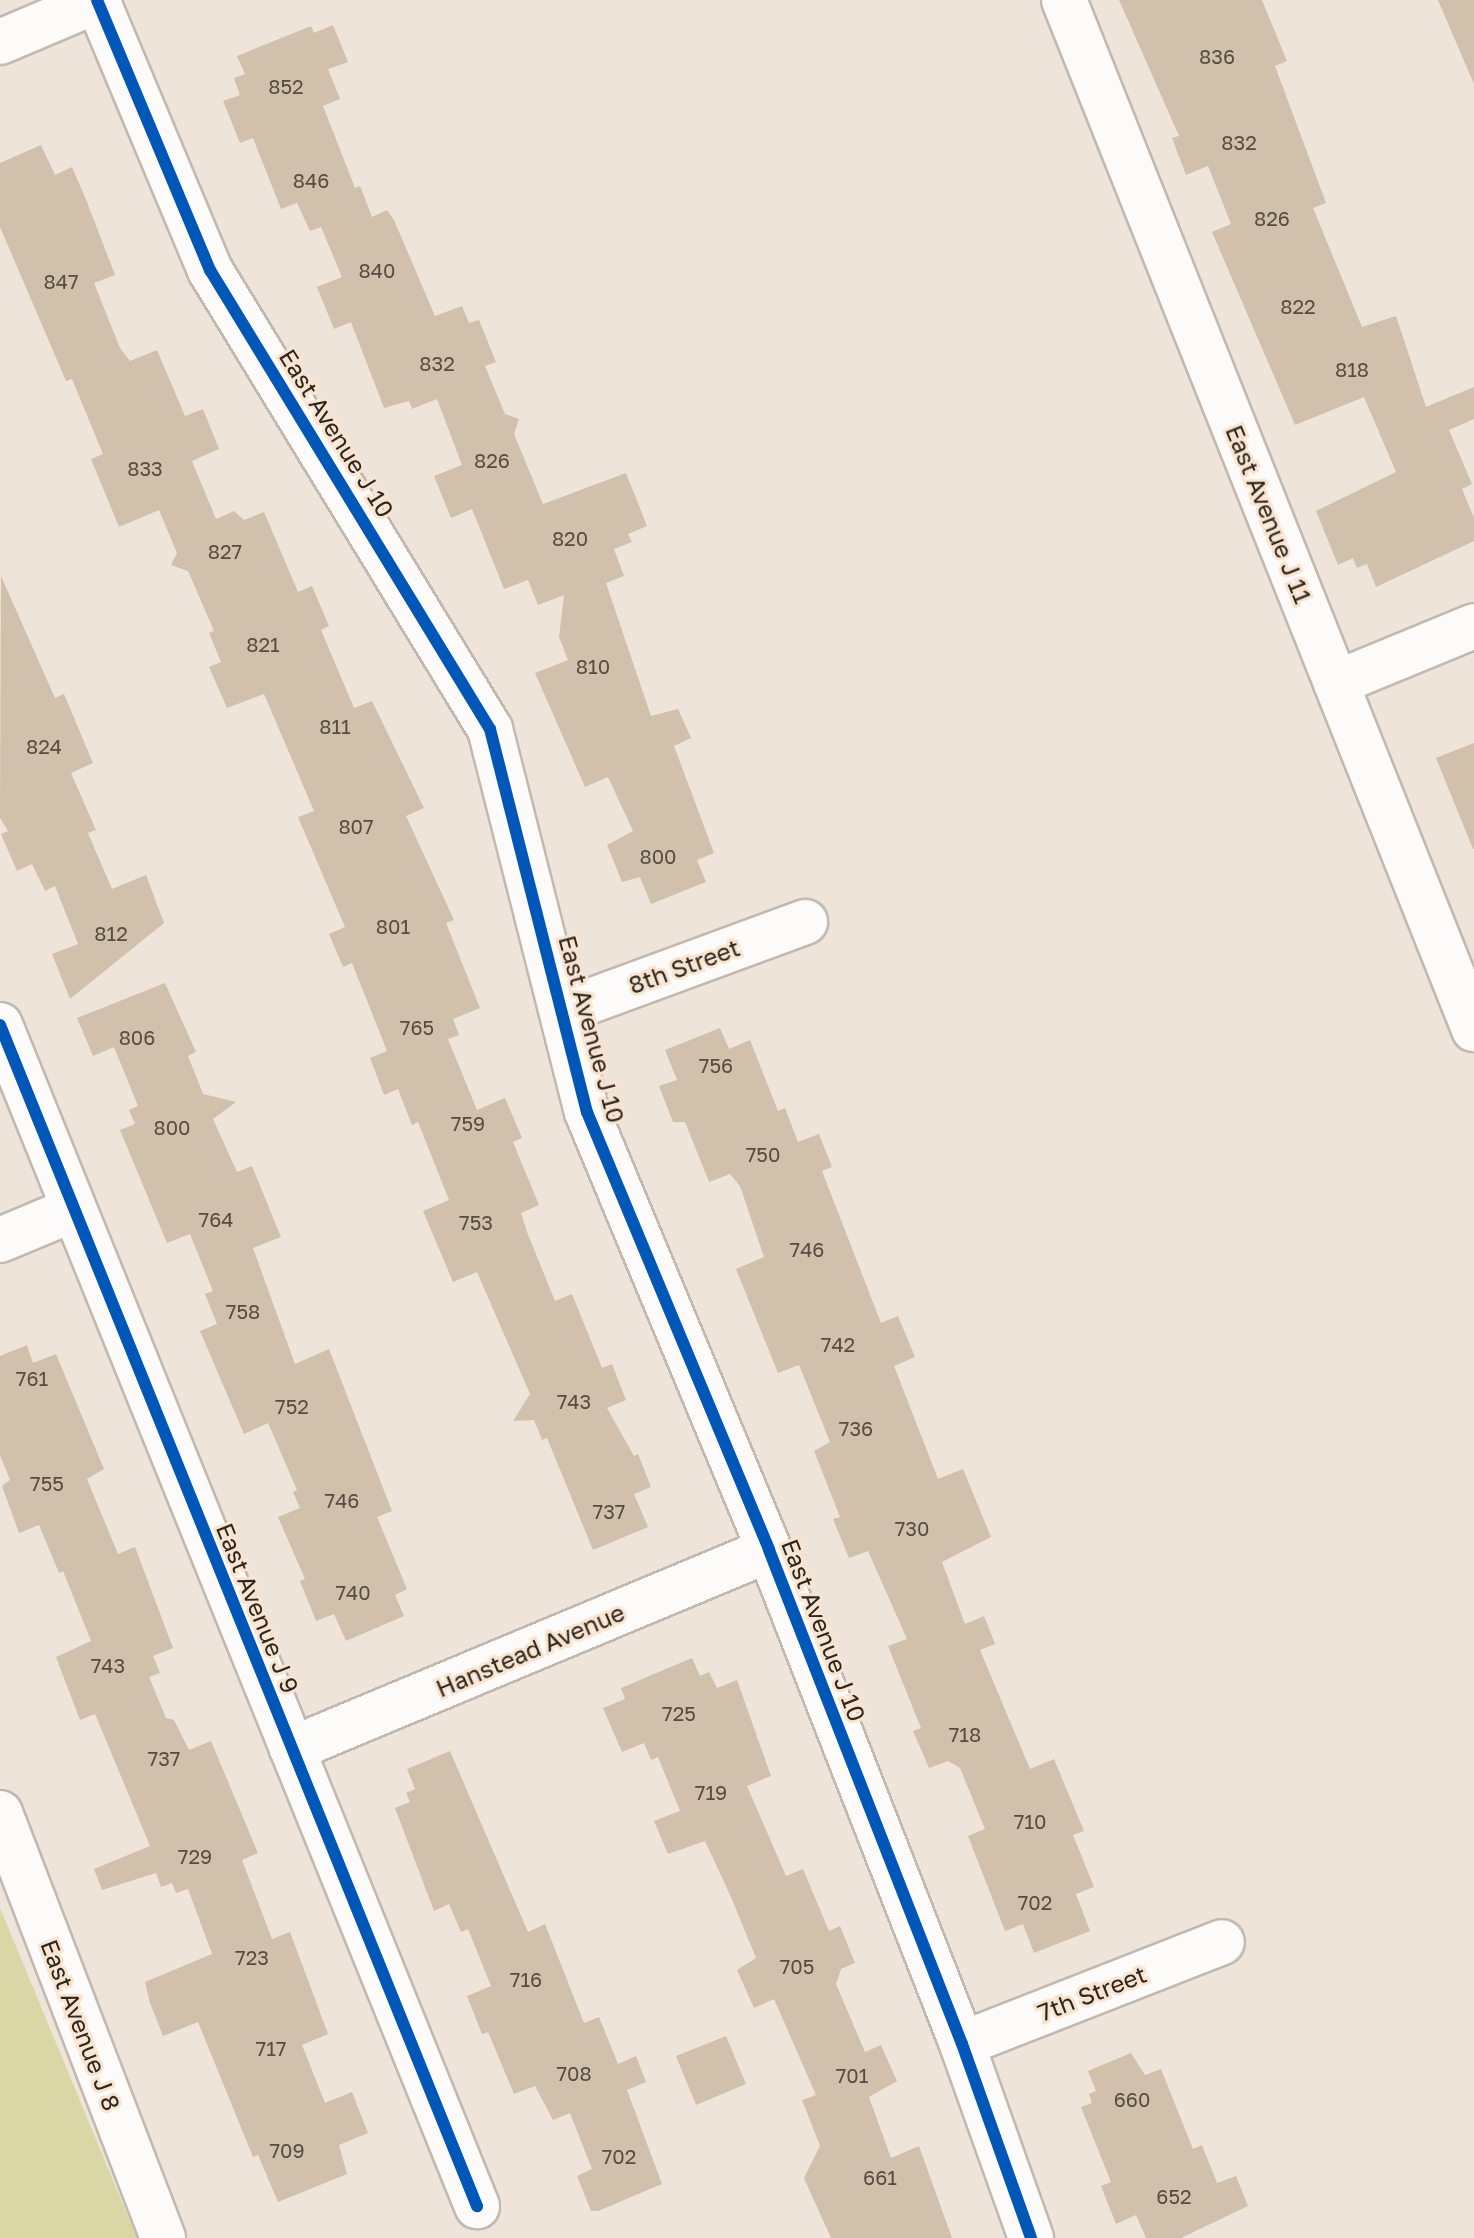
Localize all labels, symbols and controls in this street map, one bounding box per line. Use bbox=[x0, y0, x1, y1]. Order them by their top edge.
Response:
house number: 836 bbox=[1199, 44, 1235, 68]
house number: 852 bbox=[268, 74, 304, 98]
house number: 832 bbox=[1221, 130, 1257, 154]
house number: 846 bbox=[293, 168, 329, 192]
house number: 826 bbox=[1254, 206, 1290, 230]
house number: 840 bbox=[359, 258, 395, 282]
house number: 847 bbox=[44, 269, 78, 293]
house number: 822 bbox=[1280, 294, 1316, 318]
street label: East Avenue J 10 bbox=[274, 344, 400, 522]
house number: 832 bbox=[419, 351, 455, 375]
house number: 818 bbox=[1335, 357, 1369, 381]
street label: East Avenue J 11 bbox=[1220, 421, 1318, 607]
house number: 826 bbox=[474, 448, 510, 472]
house number: 833 bbox=[127, 456, 163, 480]
house number: 820 bbox=[552, 526, 588, 550]
house number: 827 bbox=[208, 539, 242, 563]
house number: 821 bbox=[246, 632, 280, 656]
house number: 810 bbox=[576, 654, 610, 678]
house number: 811 bbox=[319, 714, 351, 738]
house number: 824 bbox=[26, 734, 62, 758]
house number: 807 bbox=[338, 814, 374, 838]
house number: 800 bbox=[640, 844, 676, 868]
house number: 801 bbox=[376, 914, 410, 938]
house number: 812 bbox=[94, 921, 128, 945]
street label: East Avenue J 10 bbox=[553, 932, 631, 1126]
street label: 8th Street bbox=[625, 933, 743, 999]
house number: 765 bbox=[400, 1015, 434, 1039]
house number: 806 bbox=[119, 1025, 155, 1049]
house number: 756 bbox=[699, 1053, 733, 1077]
house number: 759 bbox=[451, 1111, 485, 1135]
house number: 800 bbox=[154, 1115, 190, 1139]
house number: 750 bbox=[746, 1142, 780, 1166]
house number: 764 bbox=[199, 1207, 233, 1231]
house number: 753 bbox=[459, 1210, 493, 1234]
house number: 746 bbox=[790, 1237, 824, 1261]
house number: 758 bbox=[226, 1299, 260, 1323]
house number: 742 bbox=[821, 1332, 855, 1356]
house number: 761 bbox=[16, 1366, 48, 1390]
house number: 743 bbox=[557, 1389, 591, 1413]
house number: 752 bbox=[275, 1394, 309, 1418]
house number: 736 bbox=[839, 1416, 873, 1440]
house number: 755 bbox=[30, 1471, 64, 1495]
house number: 746 bbox=[325, 1488, 359, 1512]
house number: 737 bbox=[593, 1499, 625, 1523]
house number: 730 bbox=[895, 1516, 929, 1540]
street label: East Avenue J 9 bbox=[211, 1519, 305, 1697]
street label: East Avenue J 10 bbox=[776, 1535, 872, 1725]
house number: 740 bbox=[335, 1580, 371, 1604]
street label: Hanstead Avenue bbox=[431, 1597, 629, 1703]
house number: 743 bbox=[91, 1653, 125, 1677]
house number: 725 bbox=[662, 1701, 696, 1725]
house number: 718 bbox=[949, 1722, 981, 1746]
house number: 737 bbox=[148, 1746, 180, 1770]
house number: 719 bbox=[695, 1780, 727, 1804]
house number: 710 bbox=[1014, 1809, 1046, 1833]
house number: 729 bbox=[178, 1844, 212, 1868]
house number: 702 bbox=[1018, 1890, 1052, 1914]
street label: East Avenue J 8 bbox=[35, 1935, 127, 2115]
house number: 723 bbox=[235, 1945, 269, 1969]
house number: 705 bbox=[780, 1954, 814, 1978]
street label: 7th Street bbox=[1034, 1959, 1150, 2027]
house number: 716 bbox=[510, 1967, 542, 1991]
house number: 717 bbox=[256, 2036, 286, 2060]
house number: 708 bbox=[556, 2061, 592, 2085]
house number: 701 bbox=[836, 2063, 868, 2087]
house number: 660 bbox=[1114, 2087, 1150, 2111]
house number: 709 bbox=[269, 2138, 305, 2162]
house number: 702 bbox=[602, 2144, 636, 2168]
house number: 661 bbox=[863, 2165, 897, 2189]
house number: 652 bbox=[1156, 2184, 1192, 2208]

